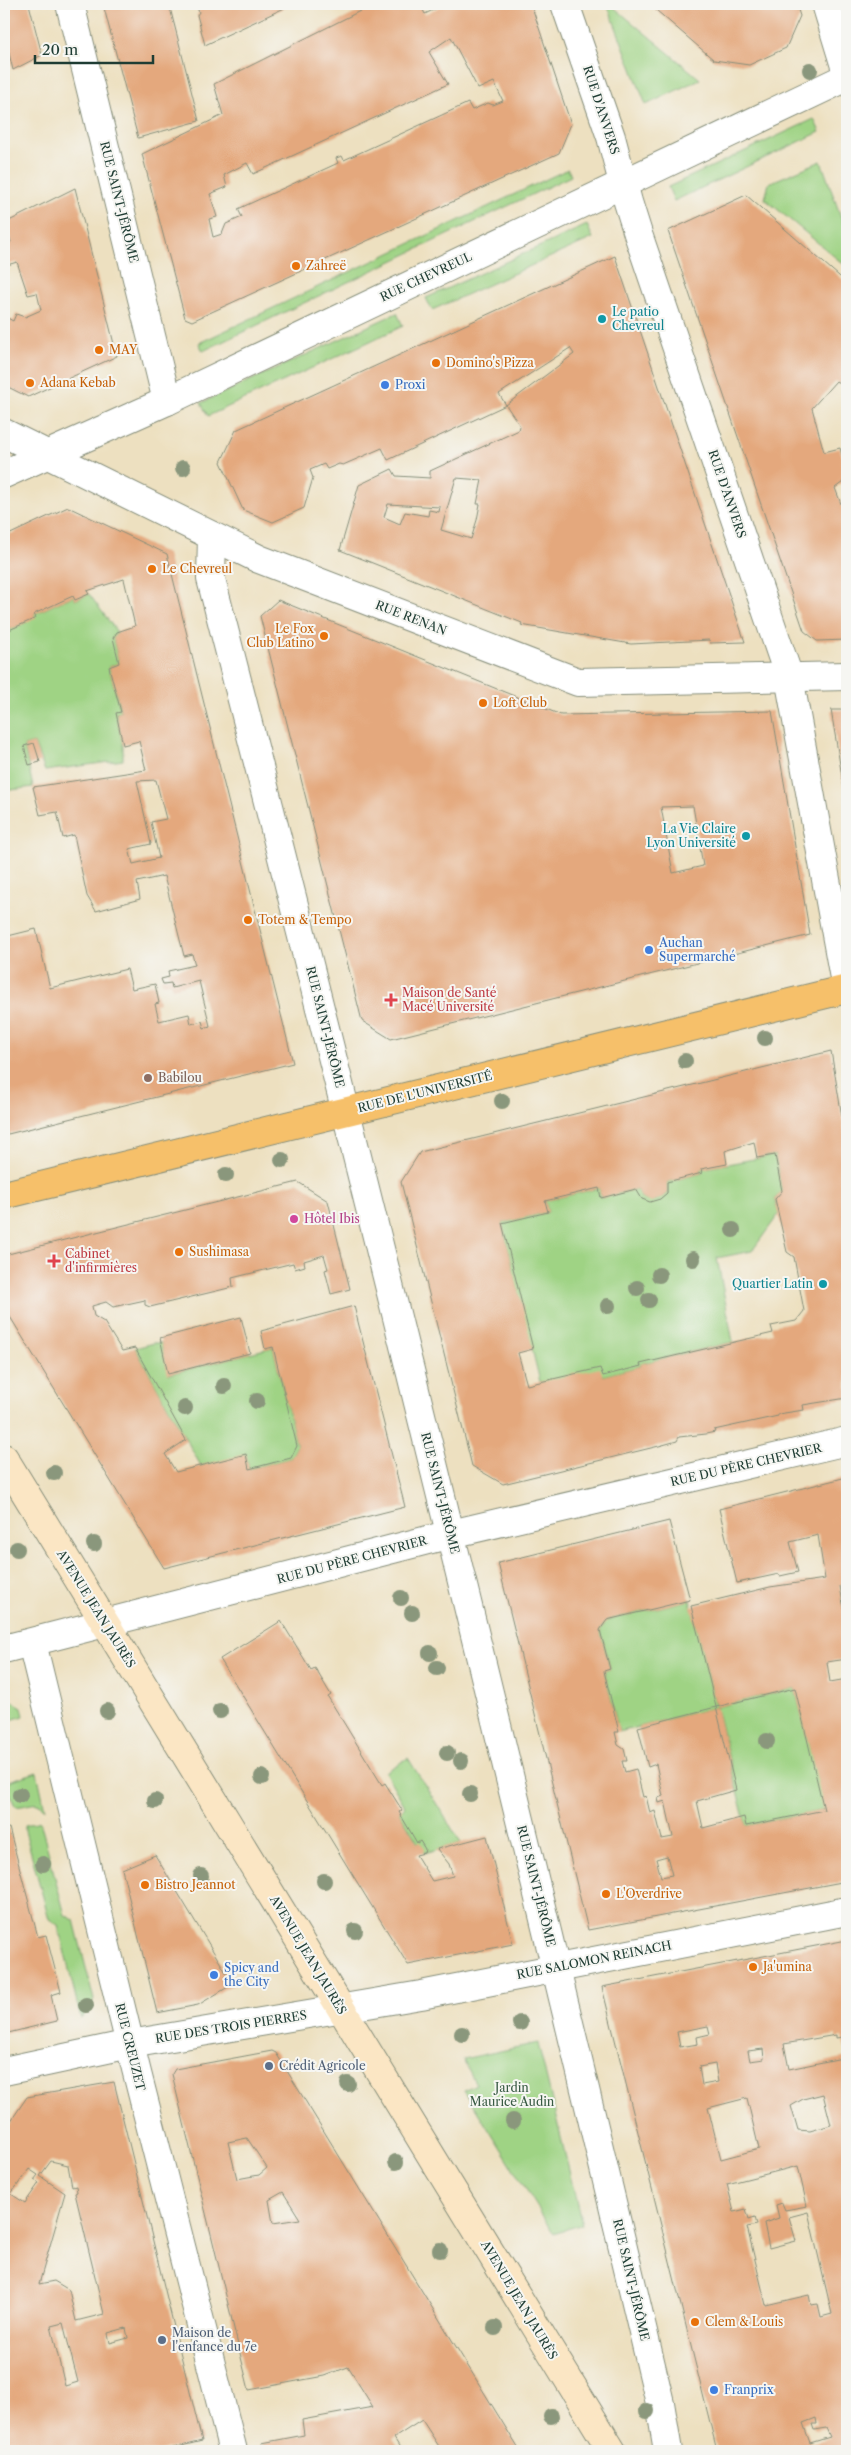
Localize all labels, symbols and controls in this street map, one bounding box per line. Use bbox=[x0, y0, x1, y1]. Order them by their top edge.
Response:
scale bar bbox=[35, 32, 152, 64]
text: 20 m bbox=[42, 40, 78, 59]
street label: RUE D'ANVERS bbox=[580, 63, 623, 156]
street label: RUE SAINT-JÉRÔME bbox=[97, 139, 143, 264]
street label: RUE CHEVREUL bbox=[377, 249, 474, 304]
place label: Zahreë bbox=[306, 258, 347, 273]
marker: Zahreë bbox=[290, 260, 302, 272]
place label: Le patio Chevreul bbox=[612, 304, 665, 333]
marker: Le patio Chevreul bbox=[596, 313, 608, 325]
place label: MAY bbox=[109, 342, 138, 357]
marker: MAY bbox=[93, 344, 105, 356]
place label: Domino's Pizza bbox=[446, 355, 534, 370]
marker: Domino's Pizza bbox=[430, 357, 442, 369]
place label: Adana Kebab bbox=[39, 375, 116, 390]
marker: Adana Kebab bbox=[24, 377, 36, 389]
place label: Proxi bbox=[395, 377, 426, 392]
marker: Proxi bbox=[379, 379, 391, 391]
street label: RUE D'ANVERS bbox=[705, 448, 750, 540]
place label: Le Chevreul bbox=[162, 561, 233, 576]
marker: Le Chevreul bbox=[146, 563, 158, 575]
street label: RUE RENAN bbox=[373, 597, 449, 638]
place label: Le Fox Club Latino bbox=[246, 621, 314, 650]
marker: Le Fox Club Latino bbox=[318, 630, 330, 642]
place label: Loft Club bbox=[493, 695, 547, 710]
marker: Loft Club bbox=[477, 697, 489, 709]
place label: La Vie Claire Lyon Université bbox=[647, 821, 736, 850]
marker: La Vie Claire Lyon Université bbox=[740, 830, 752, 842]
place label: Totem & Tempo bbox=[258, 912, 352, 927]
marker: Totem & Tempo bbox=[242, 914, 254, 926]
place label: Auchan Supermarché bbox=[658, 935, 736, 964]
marker: Auchan Supermarché bbox=[643, 944, 655, 956]
street label: RUE SAINT-JÉRÔME bbox=[303, 964, 349, 1089]
place label: Maison de Santé Macé Université bbox=[402, 985, 497, 1014]
marker: Maison de Santé Macé Université bbox=[384, 993, 398, 1007]
street label: RUE DE L'UNIVERSITÉ bbox=[356, 1067, 494, 1116]
place label: Babilou bbox=[158, 1070, 203, 1085]
marker: Babilou bbox=[142, 1072, 154, 1084]
place label: Hôtel Ibis bbox=[304, 1211, 360, 1226]
marker: Hôtel Ibis bbox=[288, 1213, 300, 1225]
place label: Sushimasa bbox=[189, 1244, 250, 1259]
place label: Cabinet d'infirmières bbox=[65, 1246, 137, 1275]
marker: Sushimasa bbox=[173, 1246, 185, 1258]
marker: Cabinet d'infirmières bbox=[47, 1254, 61, 1268]
place label: Quartier Latin bbox=[732, 1276, 813, 1291]
marker: Quartier Latin bbox=[817, 1278, 829, 1290]
street label: RUE SAINT-JÉRÔME bbox=[418, 1430, 464, 1555]
street label: RUE DU PÈRE CHEVRIER bbox=[669, 1439, 824, 1489]
street label: RUE DU PÈRE CHEVRIER bbox=[275, 1531, 430, 1587]
street label: AVENUE JEAN JAURÈS bbox=[53, 1546, 140, 1671]
street label: RUE SAINT-JÉRÔME bbox=[514, 1823, 560, 1948]
place label: Bistro Jeannot bbox=[155, 1877, 236, 1892]
marker: Bistro Jeannot bbox=[139, 1879, 151, 1891]
place label: L'Overdrive bbox=[616, 1886, 682, 1901]
marker: L'Overdrive bbox=[600, 1888, 612, 1900]
street label: AVENUE JEAN JAURÈS bbox=[266, 1891, 351, 2017]
street label: RUE SALOMON REINACH bbox=[515, 1937, 673, 1982]
place label: Ja'umina bbox=[761, 1959, 813, 1974]
place label: Spicy and the City bbox=[224, 1960, 280, 1989]
marker: Ja'umina bbox=[747, 1961, 759, 1973]
marker: Spicy and the City bbox=[208, 1969, 220, 1981]
street label: RUE CREUZET bbox=[112, 2001, 149, 2093]
street label: RUE DES TROIS PIERRES bbox=[154, 2007, 308, 2046]
place label: Crédit Agricole bbox=[279, 2058, 366, 2073]
marker: Crédit Agricole bbox=[263, 2060, 275, 2072]
park label: Jardin Maurice Audin bbox=[470, 2080, 555, 2109]
street label: RUE SAINT-JÉRÔME bbox=[610, 2217, 654, 2342]
street label: AVENUE JEAN JAURÈS bbox=[477, 2236, 562, 2362]
place label: Clem & Louis bbox=[705, 2314, 783, 2329]
marker: Clem & Louis bbox=[689, 2316, 701, 2328]
place label: Maison de l'enfance du 7e bbox=[172, 2325, 257, 2354]
marker: Maison de l'enfance du 7e bbox=[156, 2334, 168, 2346]
place label: Franprix bbox=[724, 2382, 774, 2397]
marker: Franprix bbox=[708, 2384, 720, 2396]

